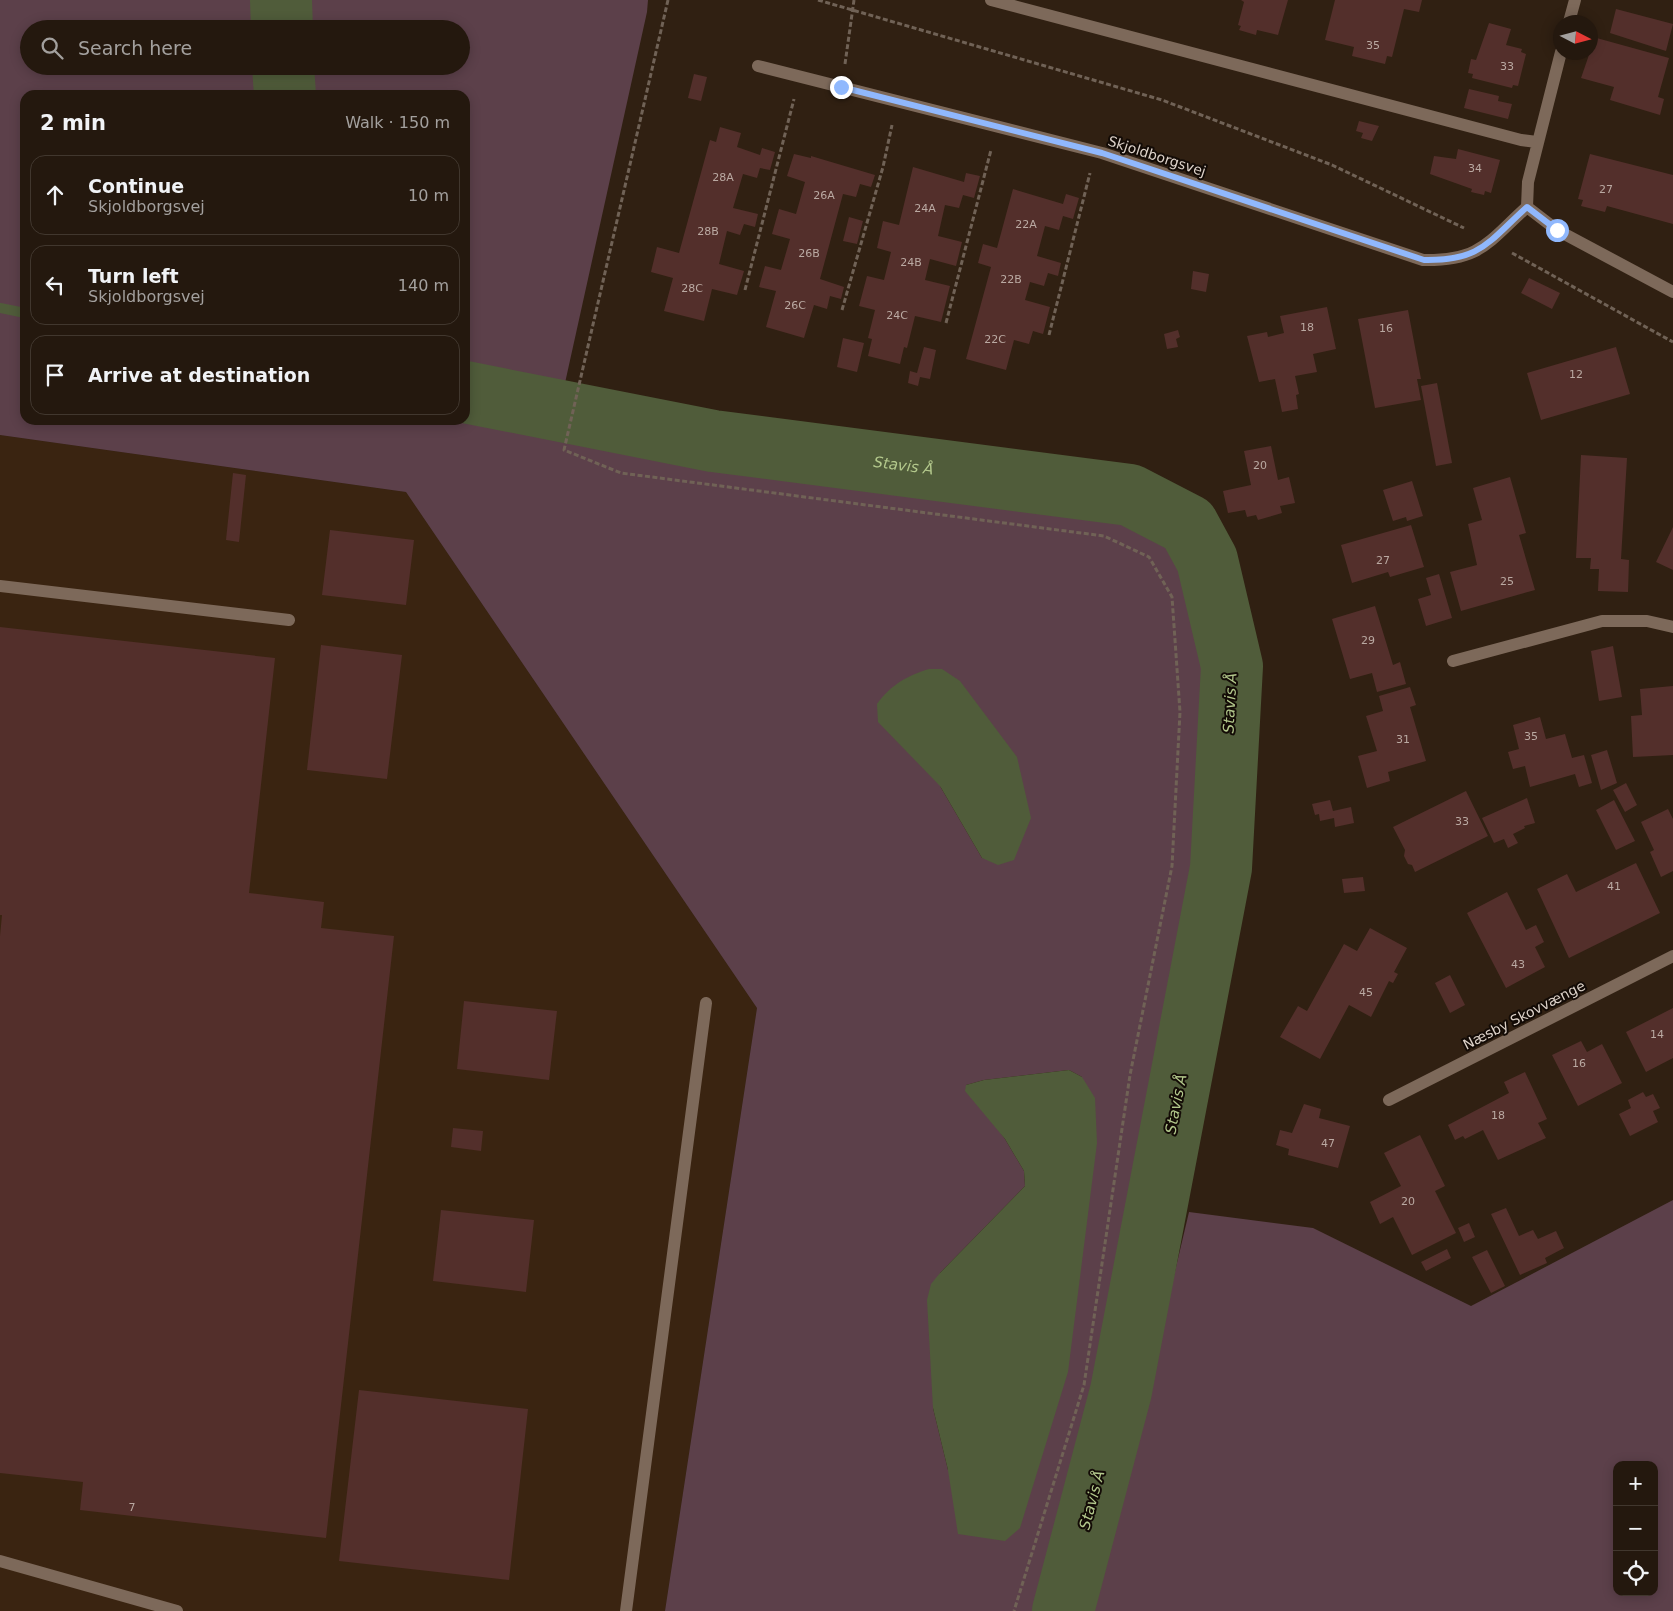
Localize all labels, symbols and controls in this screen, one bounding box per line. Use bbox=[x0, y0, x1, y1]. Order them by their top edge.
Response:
north arrow bbox=[1553, 15, 1598, 60]
search box bbox=[20, 20, 470, 75]
icon: search bbox=[38, 34, 66, 62]
text: Search here bbox=[78, 37, 192, 59]
house number: 35 bbox=[1366, 39, 1380, 52]
house number: 33 bbox=[1500, 60, 1514, 73]
route end bbox=[830, 76, 853, 99]
text: 2 min bbox=[40, 111, 106, 135]
text: Walk · 150 m bbox=[345, 113, 450, 132]
street label: Skjoldborgsvej bbox=[1106, 133, 1208, 179]
house number: 34 bbox=[1468, 162, 1482, 175]
house number: 28A bbox=[712, 171, 734, 184]
text: Continue bbox=[88, 175, 184, 197]
icon: ahead bbox=[41, 181, 69, 209]
house number: 27 bbox=[1599, 183, 1613, 196]
text: 10 m bbox=[408, 186, 449, 205]
house number: 26A bbox=[813, 189, 835, 202]
text: Skjoldborgsvej bbox=[88, 197, 205, 216]
house number: 24A bbox=[914, 202, 936, 215]
house number: 22A bbox=[1015, 218, 1037, 231]
route start bbox=[1546, 219, 1569, 242]
house number: 28B bbox=[697, 225, 719, 238]
house number: 26B bbox=[798, 247, 820, 260]
house number: 24B bbox=[900, 256, 922, 269]
text: Turn left bbox=[88, 265, 179, 287]
icon: left bbox=[41, 271, 69, 299]
house number: 22B bbox=[1000, 273, 1022, 286]
text: 140 m bbox=[398, 276, 449, 295]
house number: 28C bbox=[681, 282, 703, 295]
text: Skjoldborgsvej bbox=[88, 287, 205, 306]
house number: 26C bbox=[784, 299, 806, 312]
house number: 24C bbox=[886, 309, 908, 322]
house number: 18 bbox=[1300, 321, 1314, 334]
house number: 16 bbox=[1379, 322, 1393, 335]
house number: 22C bbox=[984, 333, 1006, 346]
icon: arrive bbox=[41, 361, 69, 389]
text: Arrive at destination bbox=[88, 364, 310, 386]
house number: 12 bbox=[1569, 368, 1583, 381]
water label: Stavis Å bbox=[872, 453, 935, 478]
house number: 20 bbox=[1253, 459, 1267, 472]
house number: 27 bbox=[1376, 554, 1390, 567]
house number: 25 bbox=[1500, 575, 1514, 588]
house number: 29 bbox=[1361, 634, 1375, 647]
water label: Stavis Å bbox=[1218, 672, 1241, 734]
house number: 35 bbox=[1524, 730, 1538, 743]
house number: 31 bbox=[1396, 733, 1410, 746]
house number: 33 bbox=[1455, 815, 1469, 828]
house number: 41 bbox=[1607, 880, 1621, 893]
house number: 43 bbox=[1511, 958, 1525, 971]
street label: Næsby Skovvænge bbox=[1460, 977, 1588, 1053]
house number: 45 bbox=[1359, 986, 1373, 999]
house number: 14 bbox=[1650, 1028, 1664, 1041]
house number: 16 bbox=[1572, 1057, 1586, 1070]
water label: Stavis Å bbox=[1160, 1072, 1191, 1135]
house number: 18 bbox=[1491, 1109, 1505, 1122]
house number: 47 bbox=[1321, 1137, 1335, 1150]
house number: 20 bbox=[1401, 1195, 1415, 1208]
map controls bbox=[1613, 1461, 1658, 1596]
button: + bbox=[1613, 1461, 1658, 1506]
water label: Stavis Å bbox=[1075, 1468, 1109, 1532]
house number: 7 bbox=[129, 1501, 136, 1514]
button: − bbox=[1613, 1506, 1658, 1551]
button: locate bbox=[1613, 1551, 1658, 1596]

